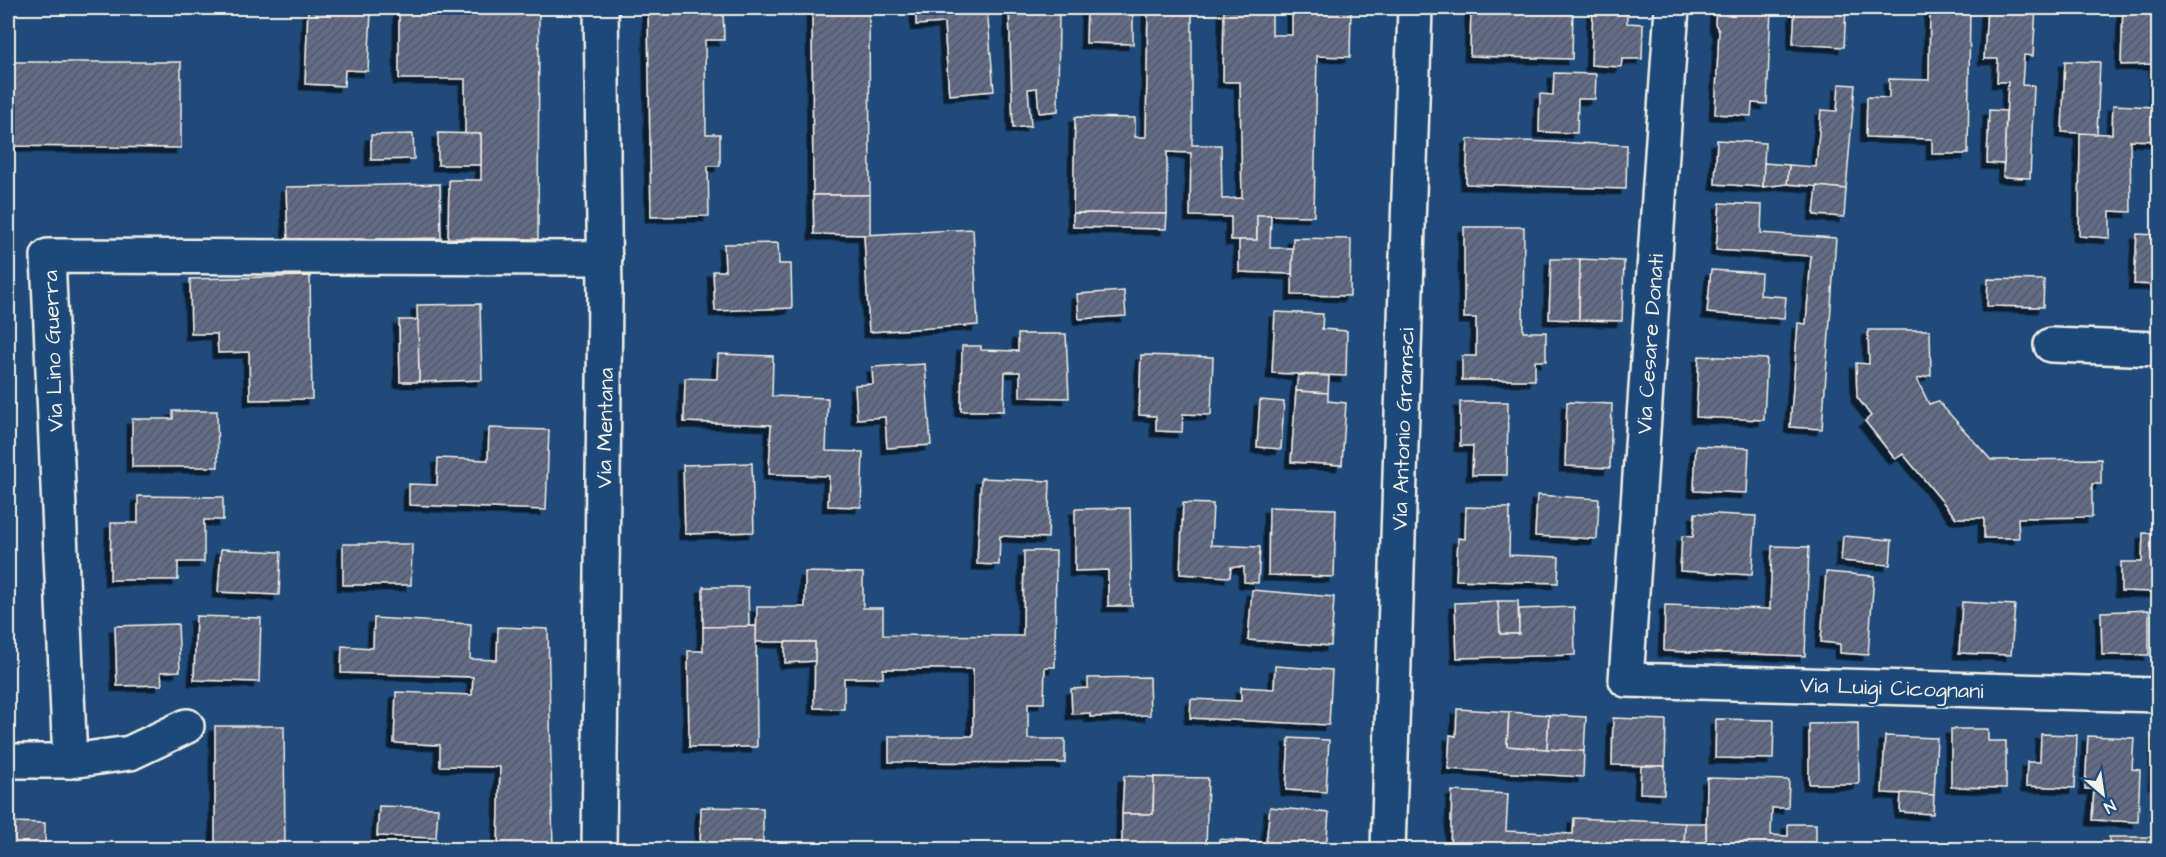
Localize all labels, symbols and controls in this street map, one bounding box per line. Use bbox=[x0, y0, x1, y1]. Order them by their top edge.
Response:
street label: Via Cesare Donati bbox=[1629, 253, 1672, 435]
street label: Via Lino Guerra bbox=[35, 270, 72, 432]
street label: Via Antonio Gramsci bbox=[1384, 327, 1423, 531]
street label: Via Mentana bbox=[589, 368, 622, 489]
street label: Via Luigi Cicognani bbox=[1800, 670, 1984, 708]
north arrow bbox=[2073, 764, 2133, 824]
text: N bbox=[2100, 794, 2120, 818]

